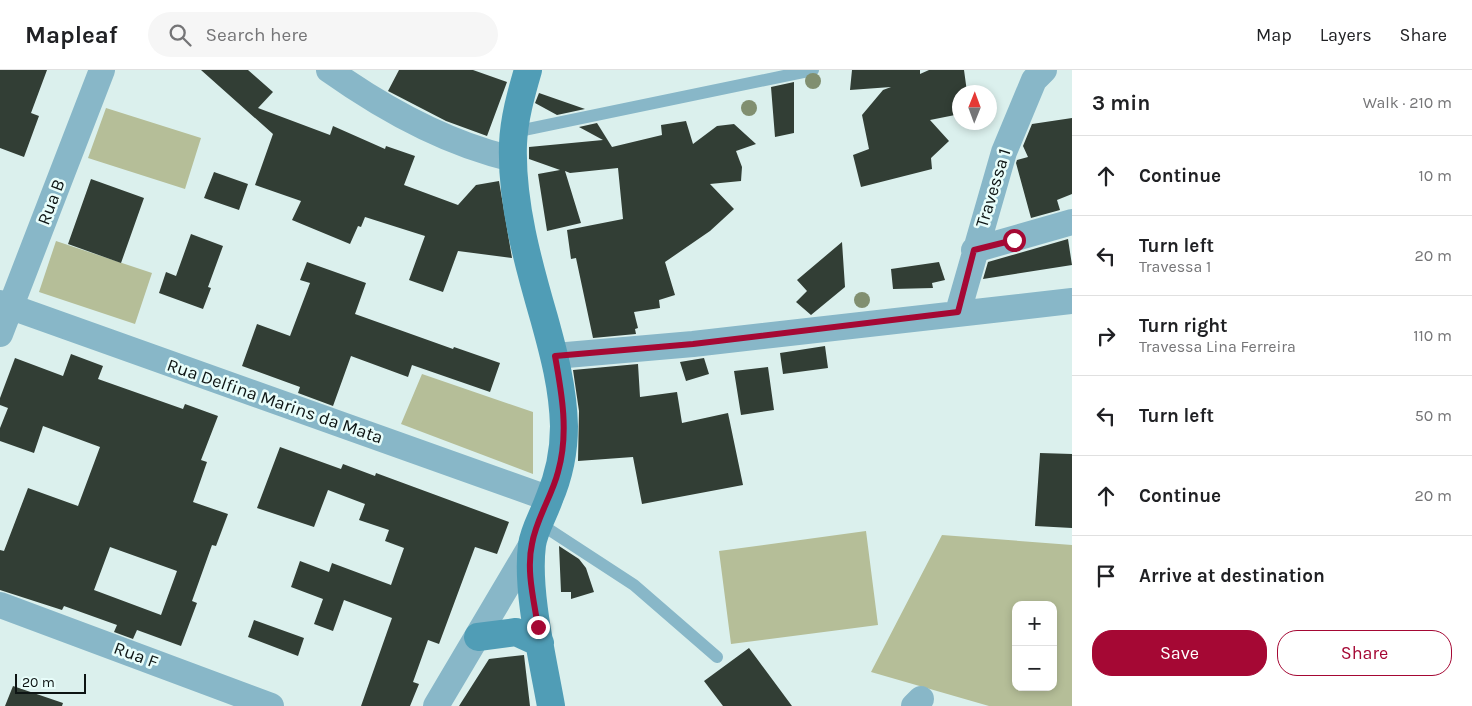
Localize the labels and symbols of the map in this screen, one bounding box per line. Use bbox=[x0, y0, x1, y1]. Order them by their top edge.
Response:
north arrow bbox=[952, 85, 997, 130]
street label: Travessa 1 bbox=[971, 146, 1015, 230]
street label: Rua B bbox=[32, 176, 70, 228]
route start bbox=[1003, 229, 1026, 252]
street label: Rua Delfina Marins da Mata bbox=[164, 354, 386, 448]
route end bbox=[527, 616, 550, 639]
street label: Rua F bbox=[111, 637, 161, 673]
scale bar bbox=[15, 671, 86, 694]

